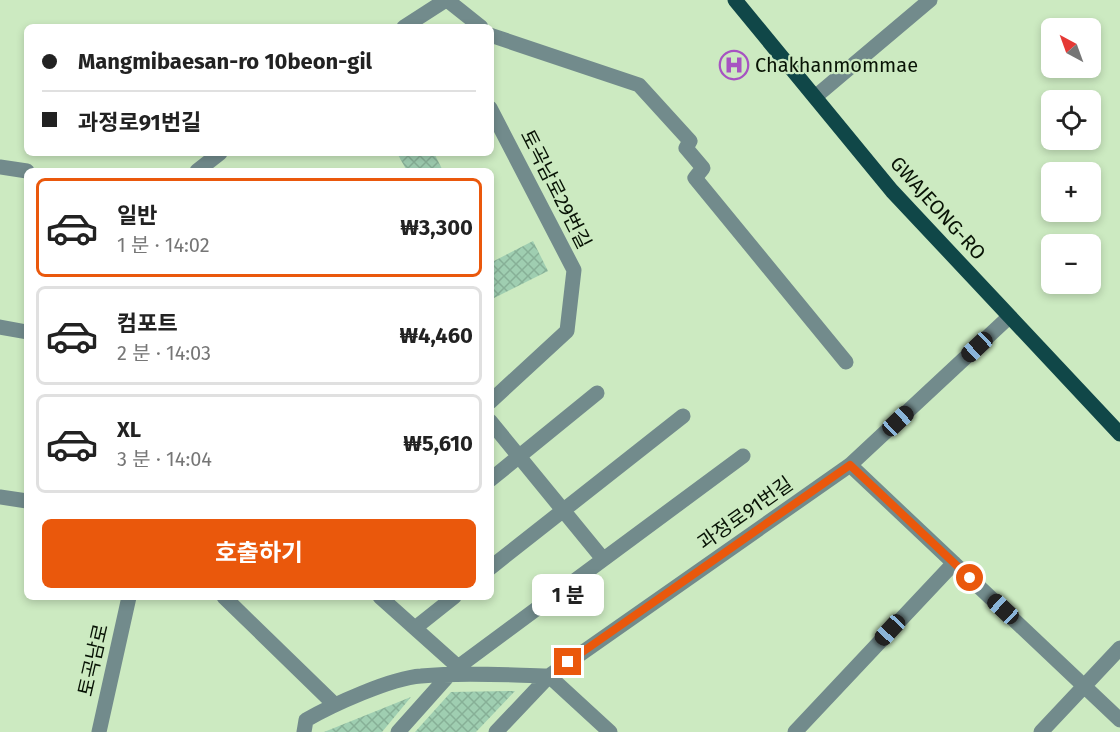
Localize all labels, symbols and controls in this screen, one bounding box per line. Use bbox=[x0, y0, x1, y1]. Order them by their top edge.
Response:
north arrow bbox=[1041, 18, 1101, 78]
map controls bbox=[1041, 18, 1101, 294]
text: Mangmibaesan-ro 10beon-gil bbox=[78, 48, 372, 75]
hospital icon: Chakhanmommae bbox=[718, 49, 750, 81]
place label: Chakhanmommae bbox=[755, 53, 918, 77]
button: locate bbox=[1041, 90, 1101, 150]
text: 과정로91번길 bbox=[78, 109, 201, 136]
street label: 토곡남로29번길 bbox=[516, 125, 596, 253]
street label: GWAJEONG-RO bbox=[885, 151, 991, 265]
button: + bbox=[1041, 162, 1101, 222]
icon: car bbox=[45, 201, 99, 255]
text: 일반 bbox=[117, 202, 157, 229]
text: ₩3,300 bbox=[400, 214, 473, 241]
text: 1 분 · 14:02 bbox=[117, 233, 210, 257]
button: − bbox=[1041, 234, 1101, 294]
icon: car bbox=[45, 309, 99, 363]
text: 컴포트 bbox=[117, 310, 178, 337]
text: ₩4,460 bbox=[399, 322, 473, 349]
car bbox=[958, 328, 996, 366]
text: 2 분 · 14:03 bbox=[117, 341, 211, 365]
car bbox=[879, 402, 917, 440]
text: XL bbox=[117, 416, 141, 443]
icon: car bbox=[45, 417, 99, 471]
text: ₩5,610 bbox=[403, 430, 473, 457]
text: 3 분 · 14:04 bbox=[117, 447, 212, 471]
street label: 과정로91번길 bbox=[693, 471, 797, 555]
button: 호출하기 bbox=[42, 519, 476, 588]
route start bbox=[956, 564, 983, 591]
callout: 1 분 bbox=[532, 575, 604, 617]
text: 1 분 bbox=[552, 583, 584, 607]
car bbox=[984, 590, 1022, 628]
car bbox=[871, 611, 909, 649]
street label: 토곡남로 bbox=[73, 621, 113, 699]
route end bbox=[554, 648, 581, 675]

